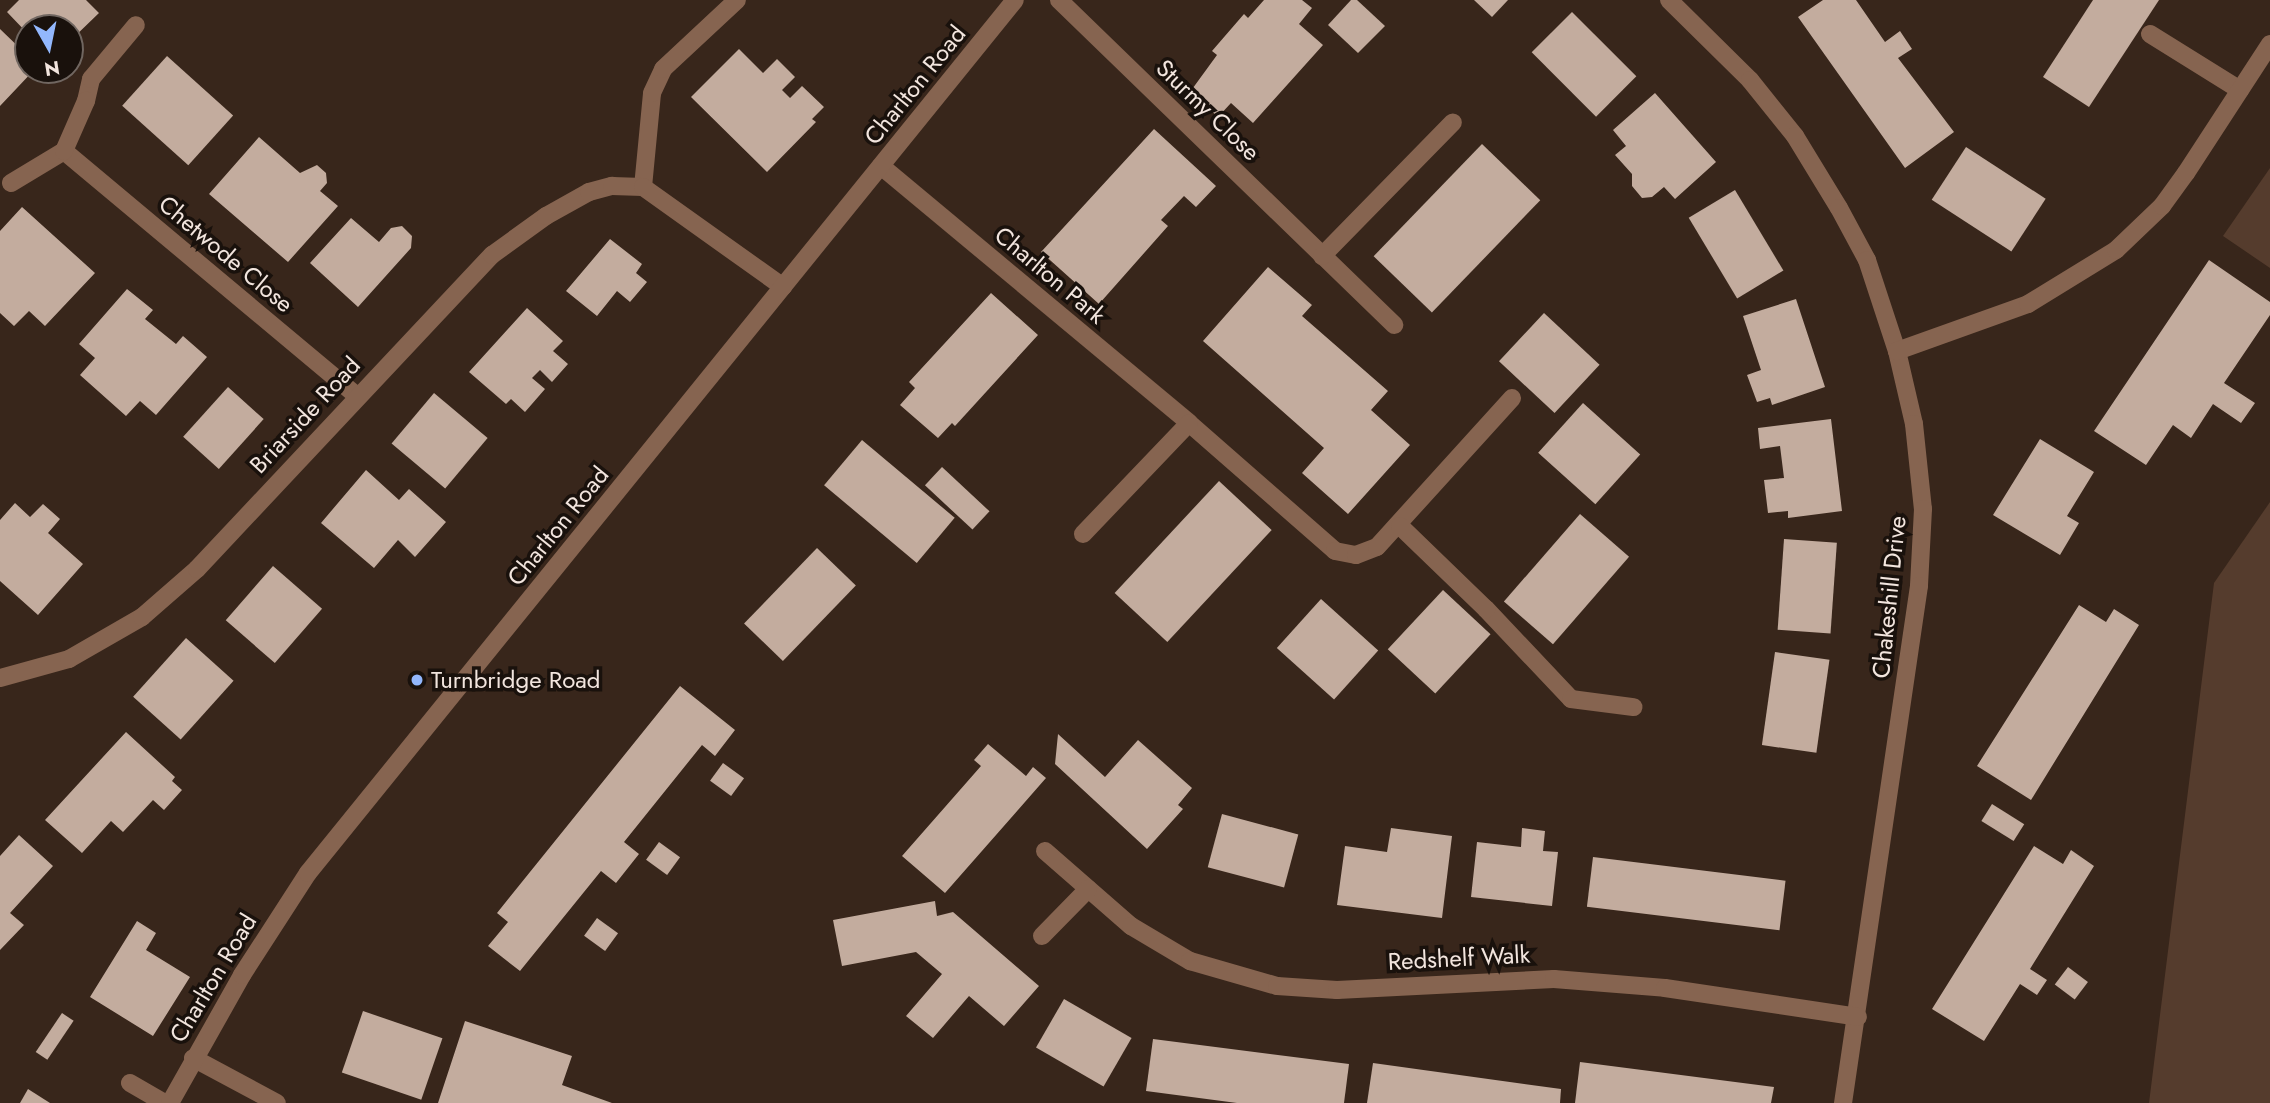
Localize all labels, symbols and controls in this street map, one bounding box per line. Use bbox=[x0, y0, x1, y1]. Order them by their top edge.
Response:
north arrow bbox=[14, 14, 84, 84]
street label: Charlton Road bbox=[858, 20, 972, 150]
street label: Sturmy Close bbox=[1150, 53, 1266, 167]
text: N bbox=[42, 54, 62, 83]
street label: Chetwode Close bbox=[153, 189, 299, 319]
street label: Charlton Park bbox=[989, 220, 1111, 330]
street label: Briarside Road bbox=[244, 351, 366, 479]
street label: Charlton Road bbox=[501, 461, 615, 591]
street label: Chakeshill Drive bbox=[1866, 514, 1912, 680]
place label: Turnbridge Road bbox=[431, 666, 601, 694]
marker: Turnbridge Road bbox=[409, 672, 425, 688]
street label: Charlton Road bbox=[163, 909, 263, 1047]
street label: Redshelf Walk bbox=[1387, 940, 1531, 976]

